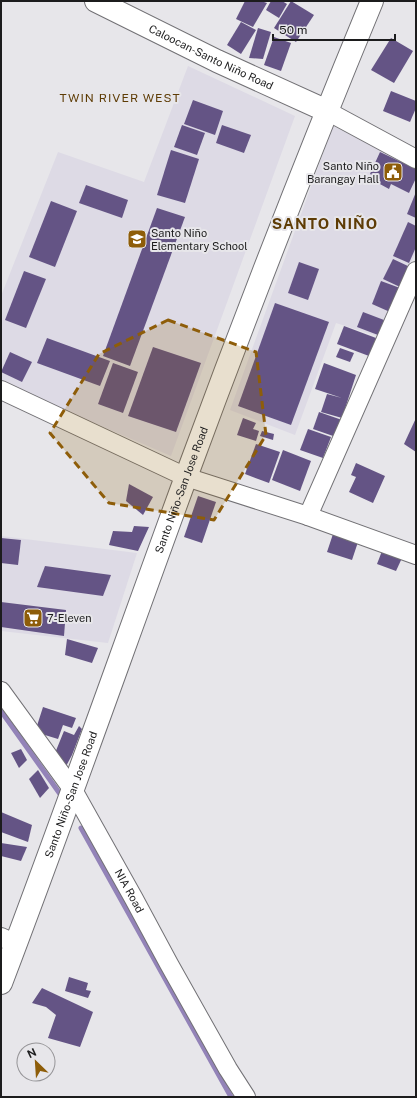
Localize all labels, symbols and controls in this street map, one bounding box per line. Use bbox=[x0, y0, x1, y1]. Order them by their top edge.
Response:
scale bar bbox=[273, 16, 395, 42]
street label: Caloocan-Santo Niño Road bbox=[147, 22, 275, 92]
text: 50 m bbox=[279, 23, 307, 37]
district label: TWIN RIVER WEST bbox=[59, 91, 181, 105]
place label: Santo Niño Barangay Hall bbox=[307, 160, 379, 185]
public building icon: Santo Niño Barangay Hall bbox=[382, 161, 404, 183]
district label: SANTO NIÑO bbox=[272, 214, 378, 232]
place label: Santo Niño Elementary School bbox=[151, 227, 248, 252]
school or university icon: Santo Niño Elementary School bbox=[126, 228, 148, 250]
street label: Santo Niño-San Jose Road bbox=[153, 425, 210, 555]
supermarket icon: 7-Eleven bbox=[22, 607, 44, 629]
place label: 7-Eleven bbox=[47, 612, 92, 624]
street label: Santo Niño-San Jose Road bbox=[42, 730, 99, 859]
street label: NIA Road bbox=[112, 867, 146, 915]
north arrow bbox=[16, 1042, 56, 1082]
text: N bbox=[25, 1046, 38, 1060]

